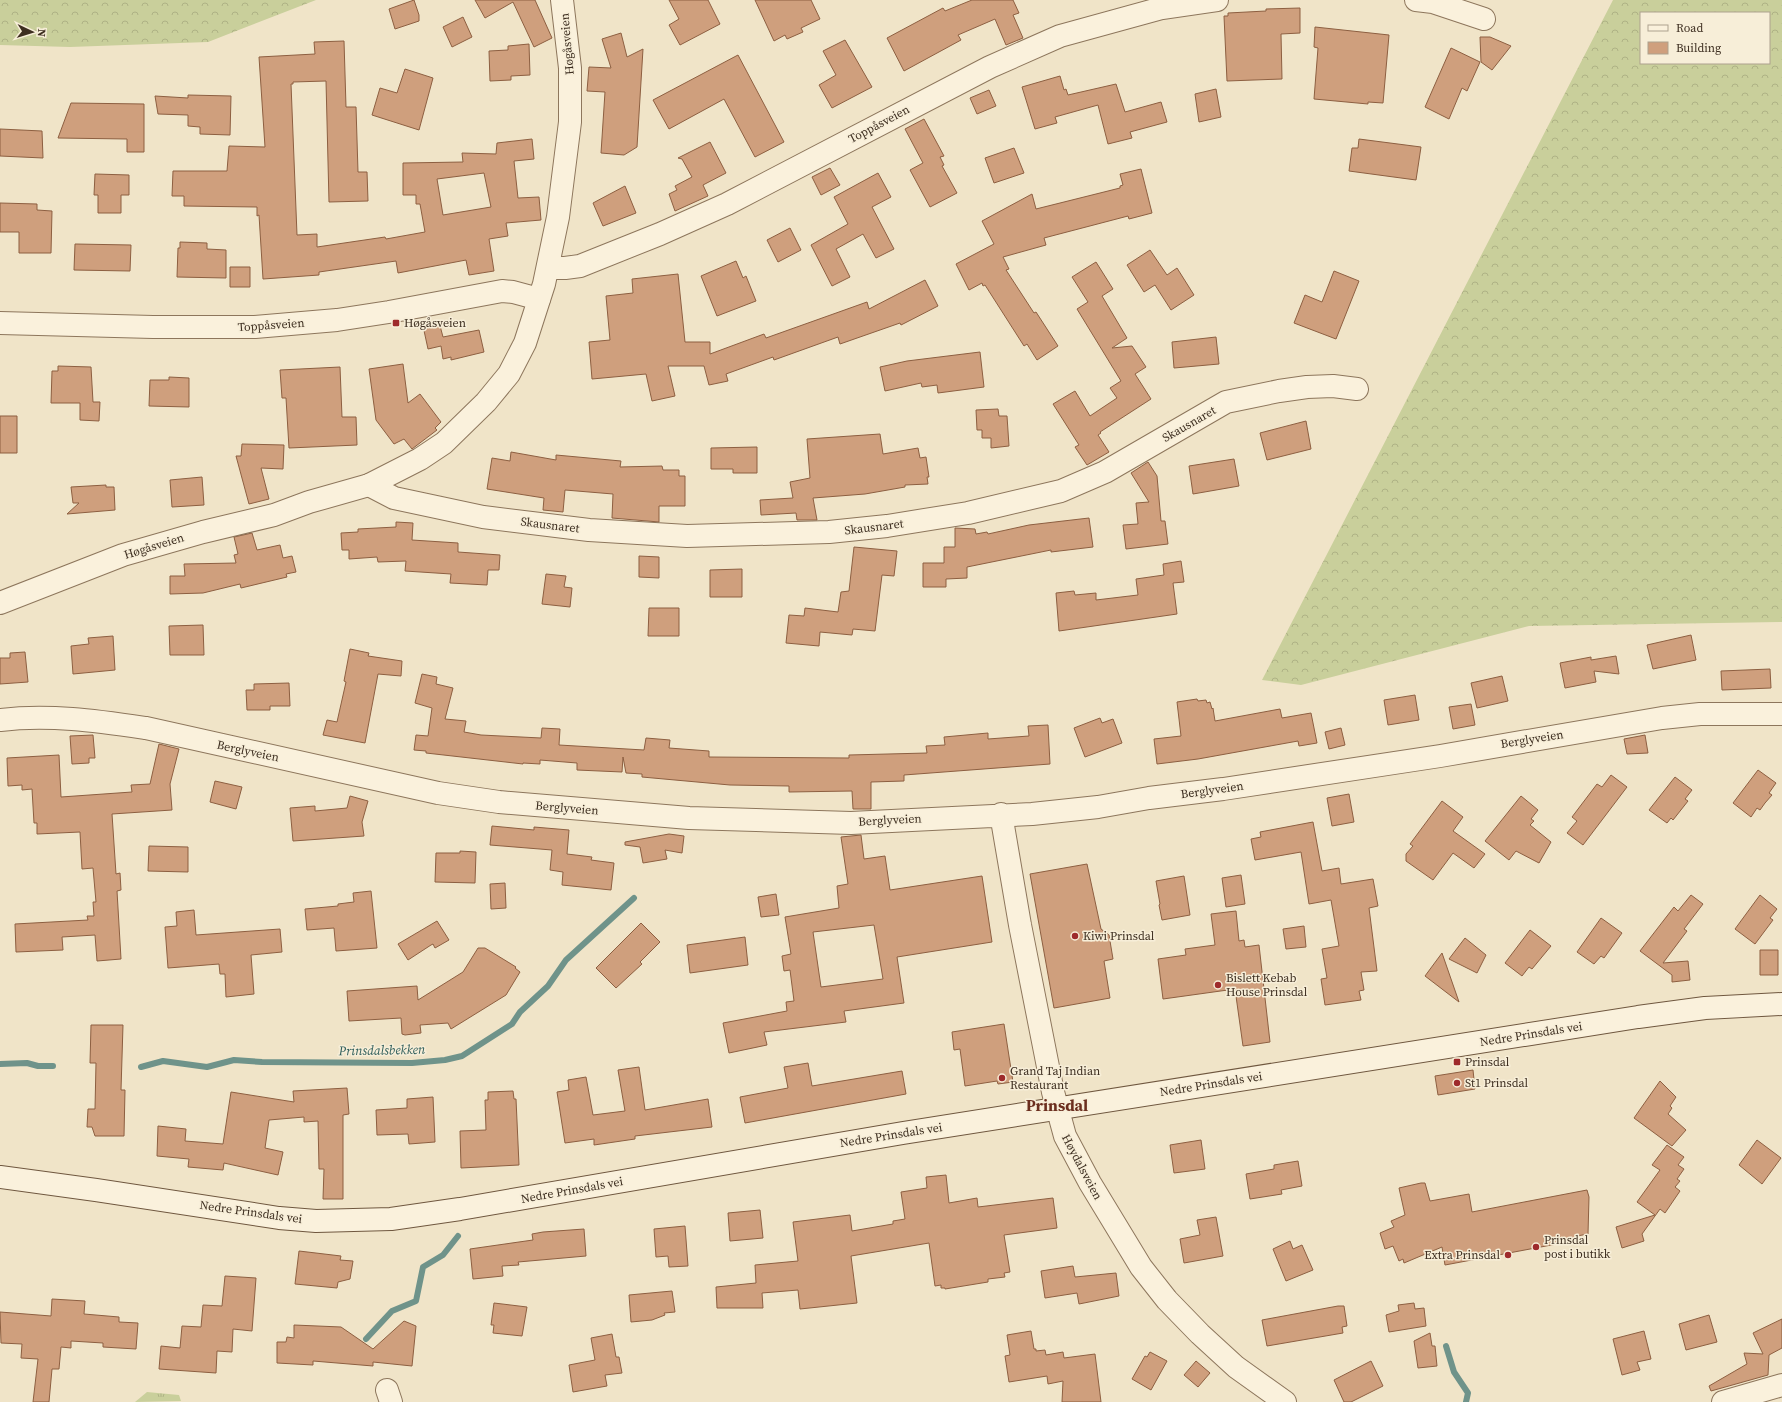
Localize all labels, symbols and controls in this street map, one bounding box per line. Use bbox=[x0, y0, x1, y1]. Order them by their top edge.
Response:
north arrow bbox=[12, 12, 52, 52]
street label: Høgåsveien bbox=[556, 12, 578, 76]
legend bbox=[1640, 12, 1770, 64]
text: Road bbox=[1676, 20, 1703, 36]
text: N bbox=[34, 28, 49, 37]
text: Building bbox=[1676, 40, 1721, 56]
street label: Toppåsveien bbox=[846, 101, 912, 147]
street label: Toppåsveien bbox=[237, 315, 305, 335]
place label: Høgåsveien bbox=[404, 315, 466, 331]
marker: Høgåsveien bbox=[391, 318, 401, 328]
street label: Skausnaret bbox=[1159, 402, 1219, 446]
street label: Skausnaret bbox=[520, 513, 580, 537]
street label: Skausnaret bbox=[844, 515, 904, 539]
street label: Høgåsveien bbox=[122, 529, 186, 563]
street label: Berglyveien bbox=[1499, 726, 1565, 752]
street label: Berglyveien bbox=[215, 737, 281, 765]
street label: Berglyveien bbox=[1180, 778, 1244, 802]
street label: Berglyveien bbox=[535, 797, 599, 819]
street label: Berglyveien bbox=[858, 810, 922, 830]
place label: Kiwi Prinsdal bbox=[1083, 928, 1155, 944]
marker: Kiwi Prinsdal bbox=[1070, 931, 1080, 941]
place label: Bislett Kebab House Prinsdal bbox=[1226, 970, 1308, 1000]
marker: Bislett Kebab House Prinsdal bbox=[1213, 980, 1223, 990]
street label: Nedre Prinsdals vei bbox=[1479, 1018, 1584, 1050]
water label: Prinsdalsbekken bbox=[338, 1041, 426, 1059]
place label: Prinsdal bbox=[1465, 1054, 1510, 1070]
marker: Prinsdal bbox=[1452, 1057, 1462, 1067]
place label: Grand Taj Indian Restaurant bbox=[1010, 1063, 1100, 1093]
street label: Nedre Prinsdals vei bbox=[1159, 1068, 1264, 1100]
marker: Grand Taj Indian Restaurant bbox=[997, 1073, 1007, 1083]
place label: St1 Prinsdal bbox=[1465, 1075, 1529, 1091]
marker: St1 Prinsdal bbox=[1452, 1078, 1462, 1088]
district label: Prinsdal bbox=[1026, 1094, 1088, 1116]
street label: Nedre Prinsdals vei bbox=[839, 1119, 944, 1151]
street label: Høydalsveien bbox=[1058, 1131, 1106, 1203]
street label: Nedre Prinsdals vei bbox=[520, 1173, 625, 1207]
street label: Nedre Prinsdals vei bbox=[199, 1197, 304, 1227]
place label: Prinsdal post i butikk bbox=[1544, 1232, 1611, 1262]
marker: Prinsdal post i butikk bbox=[1531, 1242, 1541, 1252]
place label: Extra Prinsdal bbox=[1424, 1247, 1500, 1263]
marker: Extra Prinsdal bbox=[1503, 1250, 1513, 1260]

